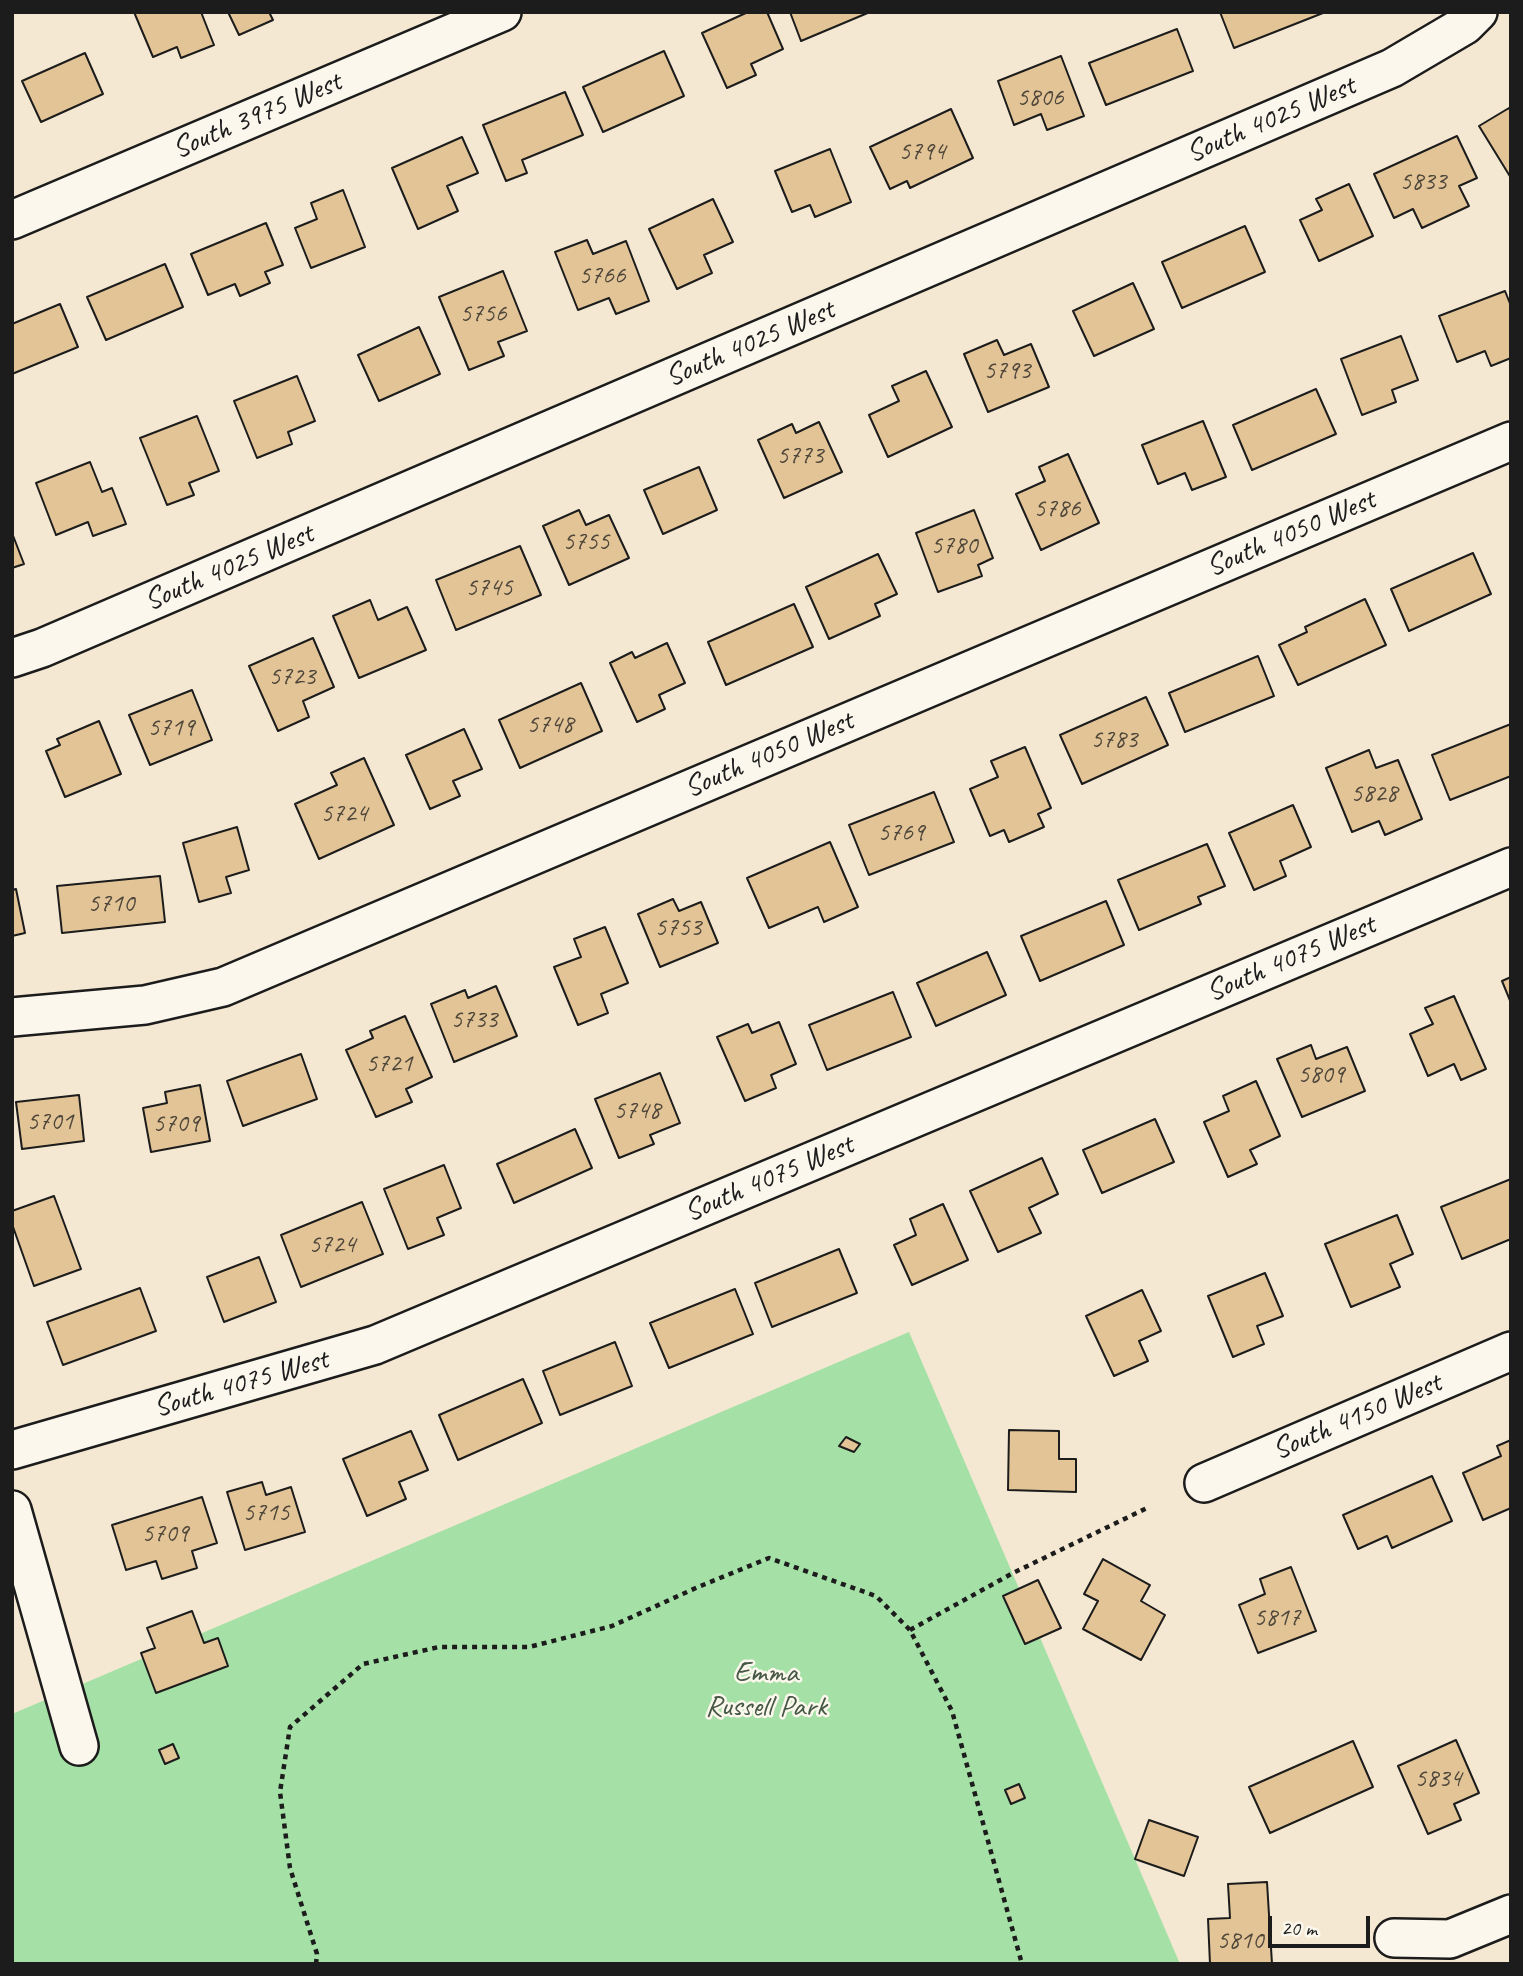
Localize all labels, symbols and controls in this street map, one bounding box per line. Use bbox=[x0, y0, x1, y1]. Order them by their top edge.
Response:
street label: South 3975 West bbox=[167, 64, 347, 168]
street label: South 4025 West bbox=[1181, 68, 1361, 172]
house number: 5806 bbox=[1017, 82, 1063, 114]
house number: 5794 bbox=[899, 136, 945, 168]
house number: 5833 bbox=[1400, 166, 1446, 198]
house number: 5766 bbox=[579, 260, 625, 292]
street label: South 4025 West bbox=[660, 292, 840, 396]
house number: 5756 bbox=[460, 298, 506, 330]
house number: 5793 bbox=[984, 355, 1030, 387]
house number: 5773 bbox=[777, 440, 823, 472]
street label: South 4050 West bbox=[1201, 482, 1381, 586]
house number: 5786 bbox=[1034, 493, 1080, 525]
street label: South 4025 West bbox=[139, 516, 319, 620]
house number: 5755 bbox=[563, 526, 609, 558]
house number: 5780 bbox=[931, 530, 977, 562]
house number: 5745 bbox=[466, 572, 512, 604]
house number: 5723 bbox=[269, 661, 315, 693]
street label: South 4050 West bbox=[679, 703, 859, 807]
house number: 5748 bbox=[527, 709, 573, 741]
house number: 5719 bbox=[148, 712, 194, 744]
house number: 5783 bbox=[1091, 724, 1137, 756]
house number: 5828 bbox=[1351, 778, 1397, 810]
house number: 5724 bbox=[321, 798, 367, 830]
house number: 5769 bbox=[878, 817, 924, 849]
house number: 5710 bbox=[88, 888, 134, 920]
street label: South 4075 West bbox=[1201, 907, 1381, 1011]
house number: 5753 bbox=[655, 912, 701, 944]
house number: 5733 bbox=[451, 1004, 497, 1036]
house number: 5721 bbox=[366, 1048, 412, 1080]
house number: 5809 bbox=[1298, 1059, 1344, 1091]
house number: 5748 bbox=[614, 1095, 660, 1127]
house number: 5701 bbox=[27, 1106, 73, 1138]
house number: 5709 bbox=[153, 1108, 199, 1140]
street label: South 4075 West bbox=[679, 1127, 859, 1231]
house number: 5724 bbox=[309, 1229, 355, 1261]
street label: South 4075 West bbox=[150, 1342, 332, 1426]
street label: South 4150 West bbox=[1267, 1365, 1447, 1469]
house number: 5715 bbox=[243, 1497, 289, 1529]
house number: 5709 bbox=[142, 1518, 188, 1550]
house number: 5817 bbox=[1254, 1602, 1300, 1634]
park label: Emma Russell Park bbox=[705, 1655, 827, 1726]
house number: 5834 bbox=[1415, 1763, 1461, 1795]
scale bar bbox=[1271, 1902, 1372, 1946]
text: 20 m bbox=[1281, 1915, 1317, 1941]
house number: 5810 bbox=[1217, 1925, 1263, 1957]

